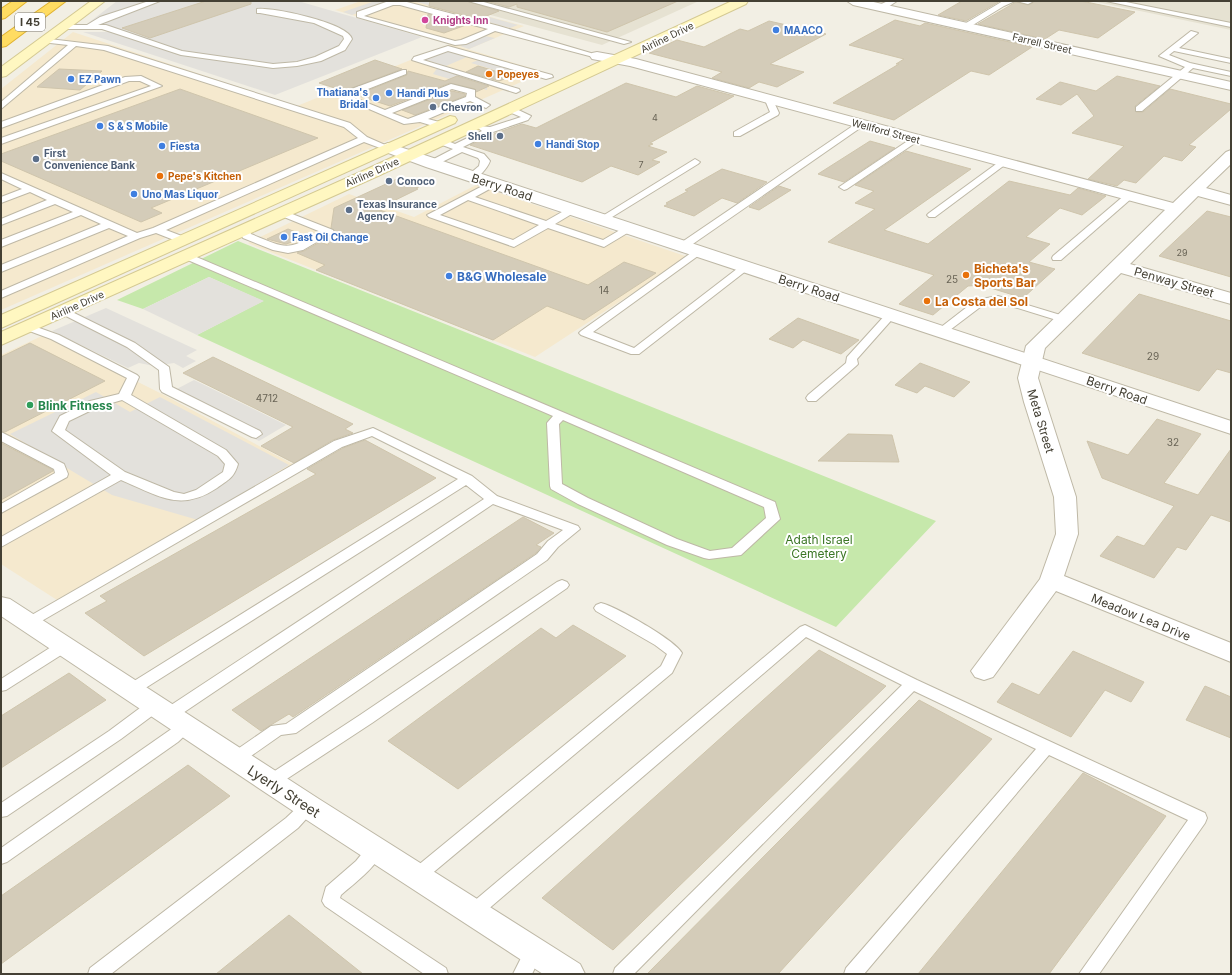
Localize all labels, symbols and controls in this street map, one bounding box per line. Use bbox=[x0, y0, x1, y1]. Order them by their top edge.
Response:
road number: I 45 bbox=[15, 13, 45, 31]
place label: Knights Inn bbox=[433, 14, 489, 27]
marker: Knights Inn bbox=[420, 15, 430, 25]
street label: Airline Drive bbox=[639, 19, 696, 55]
place label: MAACO bbox=[784, 24, 823, 36]
marker: MAACO bbox=[771, 25, 781, 35]
street label: Farrell Street bbox=[1011, 30, 1074, 56]
place label: Popeyes bbox=[497, 68, 539, 81]
marker: Popeyes bbox=[484, 69, 494, 79]
place label: EZ Pawn bbox=[79, 73, 121, 85]
marker: EZ Pawn bbox=[66, 74, 76, 84]
place label: Thatiana's Bridal bbox=[316, 86, 368, 110]
place label: Handi Plus bbox=[397, 87, 449, 99]
marker: Handi Plus bbox=[384, 88, 394, 98]
marker: Thatiana's Bridal bbox=[371, 93, 381, 103]
place label: Chevron bbox=[441, 101, 483, 113]
marker: Chevron bbox=[428, 102, 438, 112]
house number: 4 bbox=[652, 112, 658, 123]
street label: Wellford Street bbox=[851, 116, 922, 146]
place label: S & S Mobile bbox=[108, 120, 168, 132]
marker: S & S Mobile bbox=[95, 121, 105, 131]
place label: Shell bbox=[468, 130, 492, 142]
marker: Shell bbox=[495, 131, 505, 141]
place label: Handi Stop bbox=[546, 138, 599, 150]
marker: Handi Stop bbox=[533, 139, 543, 149]
place label: Fiesta bbox=[170, 140, 200, 152]
marker: Fiesta bbox=[157, 141, 167, 151]
place label: First Convenience Bank bbox=[44, 147, 135, 171]
marker: First Convenience Bank bbox=[31, 154, 41, 164]
street label: Airline Drive bbox=[343, 155, 401, 189]
house number: 7 bbox=[638, 159, 644, 170]
place label: Pepe's Kitchen bbox=[168, 170, 242, 182]
street label: Berry Road bbox=[470, 170, 534, 204]
marker: Pepe's Kitchen bbox=[155, 171, 165, 181]
place label: Conoco bbox=[397, 175, 435, 187]
marker: Conoco bbox=[384, 176, 394, 186]
place label: Uno Mas Liquor bbox=[142, 188, 218, 200]
marker: Uno Mas Liquor bbox=[129, 189, 139, 199]
place label: Texas Insurance Agency bbox=[357, 198, 437, 223]
marker: Texas Insurance Agency bbox=[344, 205, 354, 215]
place label: Fast Oil Change bbox=[292, 231, 369, 244]
marker: Fast Oil Change bbox=[279, 232, 289, 242]
house number: 29 bbox=[1176, 247, 1188, 258]
place label: Bicheta's Sports Bar bbox=[974, 261, 1036, 290]
street label: Penway Street bbox=[1132, 263, 1216, 301]
place label: B&G Wholesale bbox=[457, 269, 547, 284]
marker: Bicheta's Sports Bar bbox=[961, 270, 971, 280]
marker: B&G Wholesale bbox=[444, 271, 454, 281]
street label: Berry Road bbox=[777, 271, 841, 305]
house number: 25 bbox=[946, 273, 958, 285]
house number: 14 bbox=[599, 284, 609, 296]
street label: Airline Drive bbox=[48, 288, 106, 322]
place label: La Costa del Sol bbox=[935, 294, 1028, 309]
marker: La Costa del Sol bbox=[922, 296, 932, 306]
house number: 29 bbox=[1147, 350, 1159, 362]
street label: Berry Road bbox=[1085, 373, 1149, 407]
street label: Meta Street bbox=[1024, 387, 1058, 455]
house number: 4712 bbox=[256, 392, 278, 404]
place label: Blink Fitness bbox=[38, 398, 113, 413]
marker: Blink Fitness bbox=[25, 400, 35, 410]
house number: 32 bbox=[1167, 436, 1179, 448]
park label: Adath Israel Cemetery bbox=[785, 532, 853, 561]
street label: Meadow Lea Drive bbox=[1089, 590, 1193, 644]
street label: Lyerly Street bbox=[245, 761, 324, 821]

